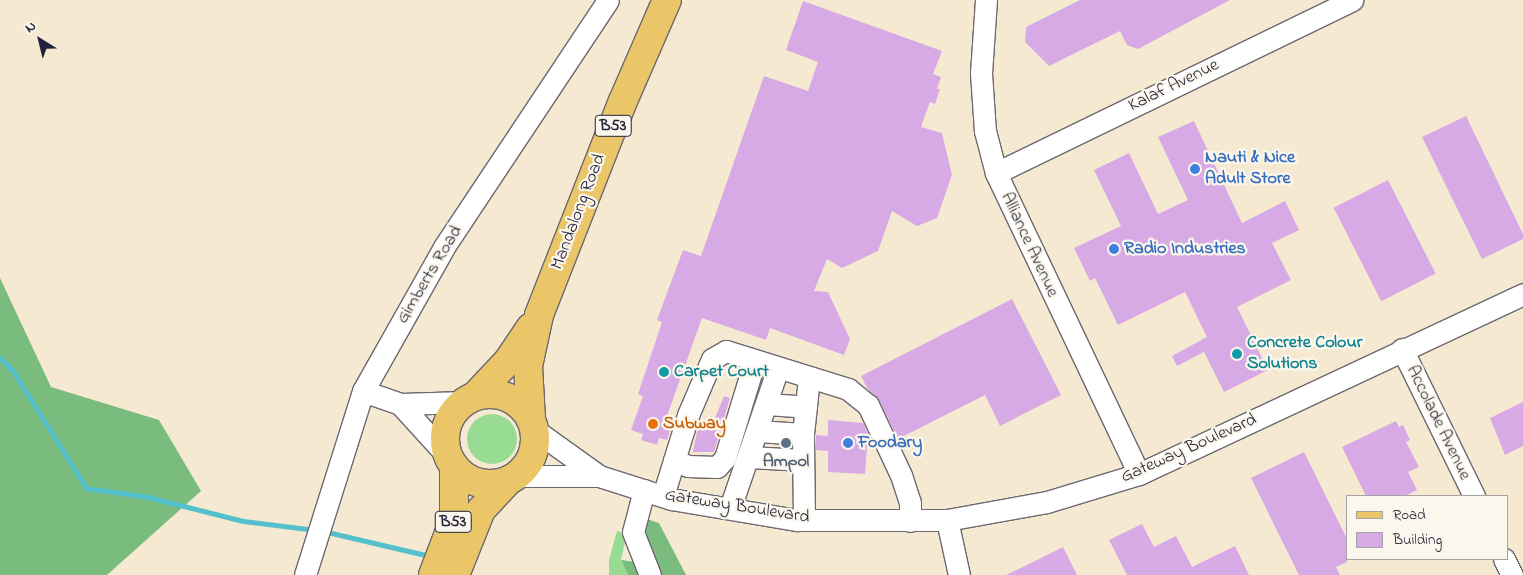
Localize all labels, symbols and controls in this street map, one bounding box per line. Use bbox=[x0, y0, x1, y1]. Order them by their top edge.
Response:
north arrow bbox=[15, 15, 65, 65]
text: N bbox=[21, 16, 41, 39]
street label: Kalaf Avenue bbox=[1125, 55, 1223, 117]
road number: B53 bbox=[594, 112, 632, 140]
place label: Nauti & Nice Adult Store bbox=[1205, 148, 1295, 190]
street label: Mandalong Road bbox=[547, 151, 611, 273]
marker: Nauti & Nice Adult Store bbox=[1189, 163, 1201, 175]
street label: Alliance Avenue bbox=[995, 189, 1063, 301]
street label: Gimberts Road bbox=[392, 222, 468, 328]
place label: Radio Industries bbox=[1124, 238, 1246, 260]
marker: Radio Industries bbox=[1108, 243, 1120, 255]
place label: Concrete Colour Solutions bbox=[1247, 333, 1362, 376]
marker: Concrete Colour Solutions bbox=[1231, 348, 1243, 360]
place label: Carpet Court bbox=[674, 361, 769, 383]
street label: Accolade Avenue bbox=[1401, 362, 1475, 484]
marker: Carpet Court bbox=[658, 366, 670, 378]
street label: Gateway Boulevard bbox=[1118, 409, 1260, 489]
place label: Subway bbox=[663, 413, 726, 435]
marker: Subway bbox=[647, 418, 659, 430]
place label: Foodary bbox=[858, 432, 922, 454]
marker: Ampol bbox=[780, 437, 792, 449]
marker: Foodary bbox=[842, 437, 854, 449]
place label: Ampol bbox=[763, 451, 809, 473]
street label: Gateway Boulevard bbox=[663, 485, 811, 529]
legend bbox=[1346, 495, 1508, 560]
text: Road bbox=[1393, 504, 1426, 526]
road number: B53 bbox=[434, 508, 472, 536]
text: Building bbox=[1393, 529, 1442, 551]

